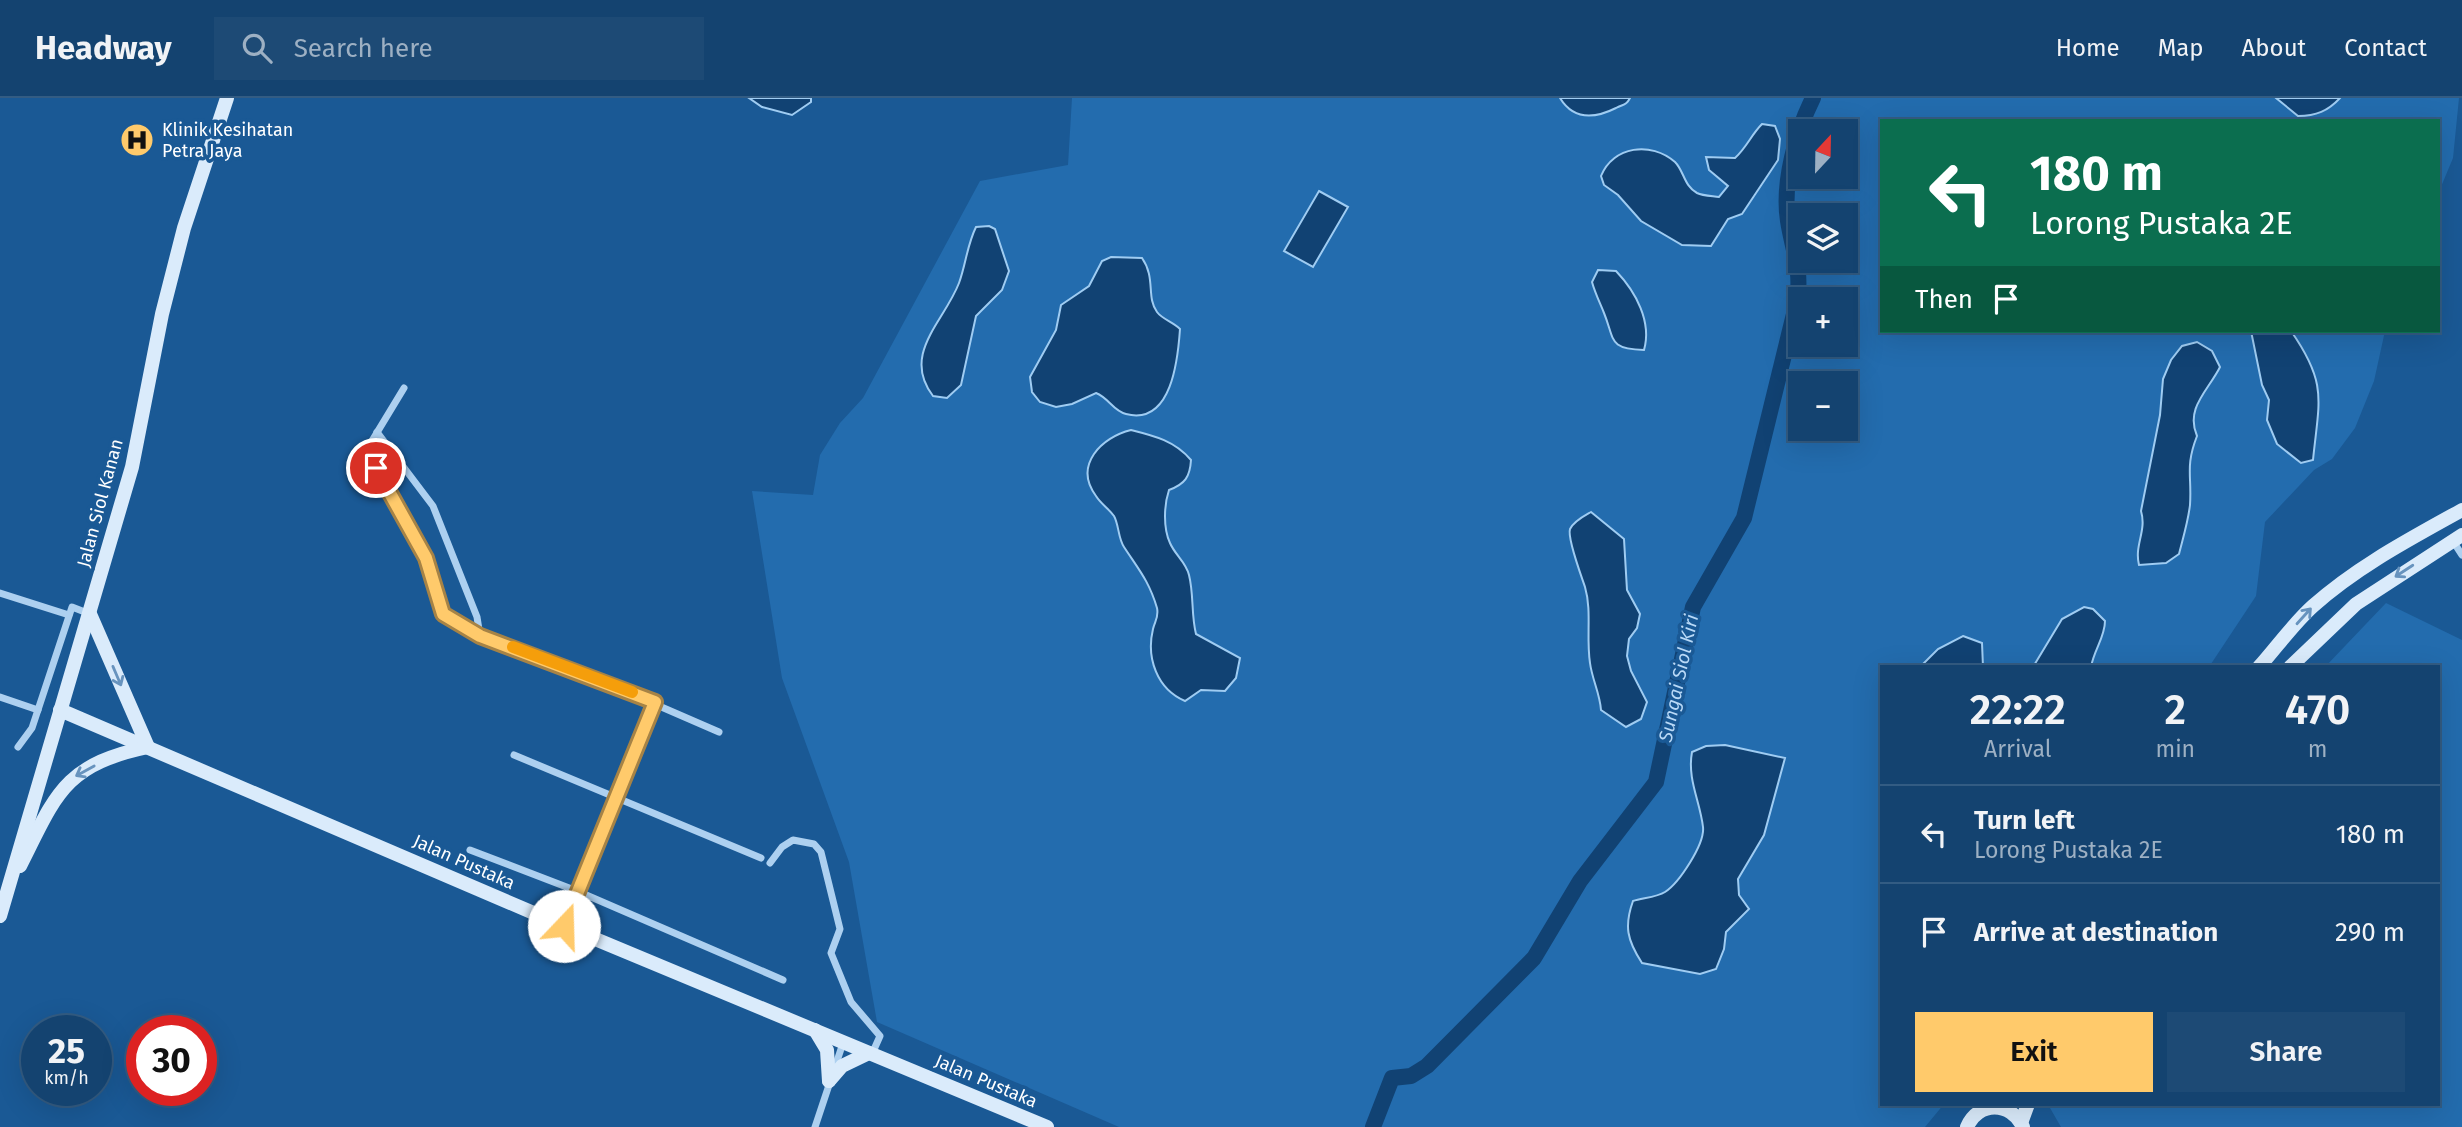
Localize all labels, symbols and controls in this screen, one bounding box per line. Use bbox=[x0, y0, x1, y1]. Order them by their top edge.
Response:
search box bbox=[214, 17, 704, 80]
text: Headway bbox=[35, 28, 172, 68]
icon: search bbox=[238, 29, 276, 67]
text: Search here bbox=[294, 33, 433, 64]
text: Home bbox=[2056, 34, 2120, 62]
text: Map bbox=[2158, 34, 2204, 62]
text: About bbox=[2242, 34, 2306, 62]
text: Contact bbox=[2344, 34, 2427, 62]
place label: Klinik Kesihatan Petra Jaya bbox=[162, 119, 293, 162]
north arrow bbox=[1788, 119, 1858, 189]
map controls bbox=[1788, 119, 1858, 441]
hospital icon: Klinik Kesihatan Petra Jaya bbox=[118, 121, 156, 159]
text: 180 m bbox=[2030, 144, 2163, 203]
icon: left bbox=[1915, 147, 2006, 238]
button: layers bbox=[1788, 203, 1858, 273]
text: Lorong Pustaka 2E bbox=[2030, 204, 2293, 242]
icon: arrive bbox=[1987, 280, 2025, 318]
text: Then bbox=[1915, 284, 1973, 315]
button: + bbox=[1788, 287, 1858, 357]
button: − bbox=[1788, 371, 1858, 441]
street label: Jalan Siol Kanan bbox=[72, 436, 128, 570]
pin bbox=[346, 438, 406, 498]
icon: arrive bbox=[357, 449, 395, 487]
one-way arrow bbox=[2395, 563, 2414, 578]
one-way arrow bbox=[2296, 608, 2313, 625]
water label: Sungai Siol Kiri bbox=[1654, 611, 1703, 745]
one-way arrow bbox=[112, 665, 125, 686]
text: 22:22 bbox=[1970, 685, 2066, 735]
text: 2 bbox=[2165, 685, 2186, 735]
text: 470 bbox=[2285, 685, 2350, 735]
text: Arrival bbox=[1984, 735, 2051, 763]
text: min bbox=[2155, 735, 2195, 763]
text: m bbox=[2308, 735, 2327, 763]
one-way arrow bbox=[75, 765, 96, 778]
text: Turn left bbox=[1974, 805, 2075, 836]
icon: left bbox=[1915, 815, 1953, 853]
text: 180 m bbox=[2336, 819, 2405, 850]
street label: Jalan Pustaka bbox=[410, 830, 518, 894]
text: Lorong Pustaka 2E bbox=[1974, 836, 2163, 864]
position arrow bbox=[527, 889, 601, 963]
icon: arrive bbox=[1915, 913, 1953, 951]
text: Arrive at destination bbox=[1974, 917, 2218, 948]
text: 290 m bbox=[2335, 917, 2405, 948]
button: Exit bbox=[1915, 1012, 2153, 1092]
button: Share bbox=[2167, 1012, 2405, 1092]
speed limit sign: 30 bbox=[126, 1015, 217, 1106]
text: 25 bbox=[48, 1030, 85, 1072]
street label: Jalan Pustaka bbox=[931, 1050, 1041, 1112]
text: km/h bbox=[44, 1067, 89, 1089]

